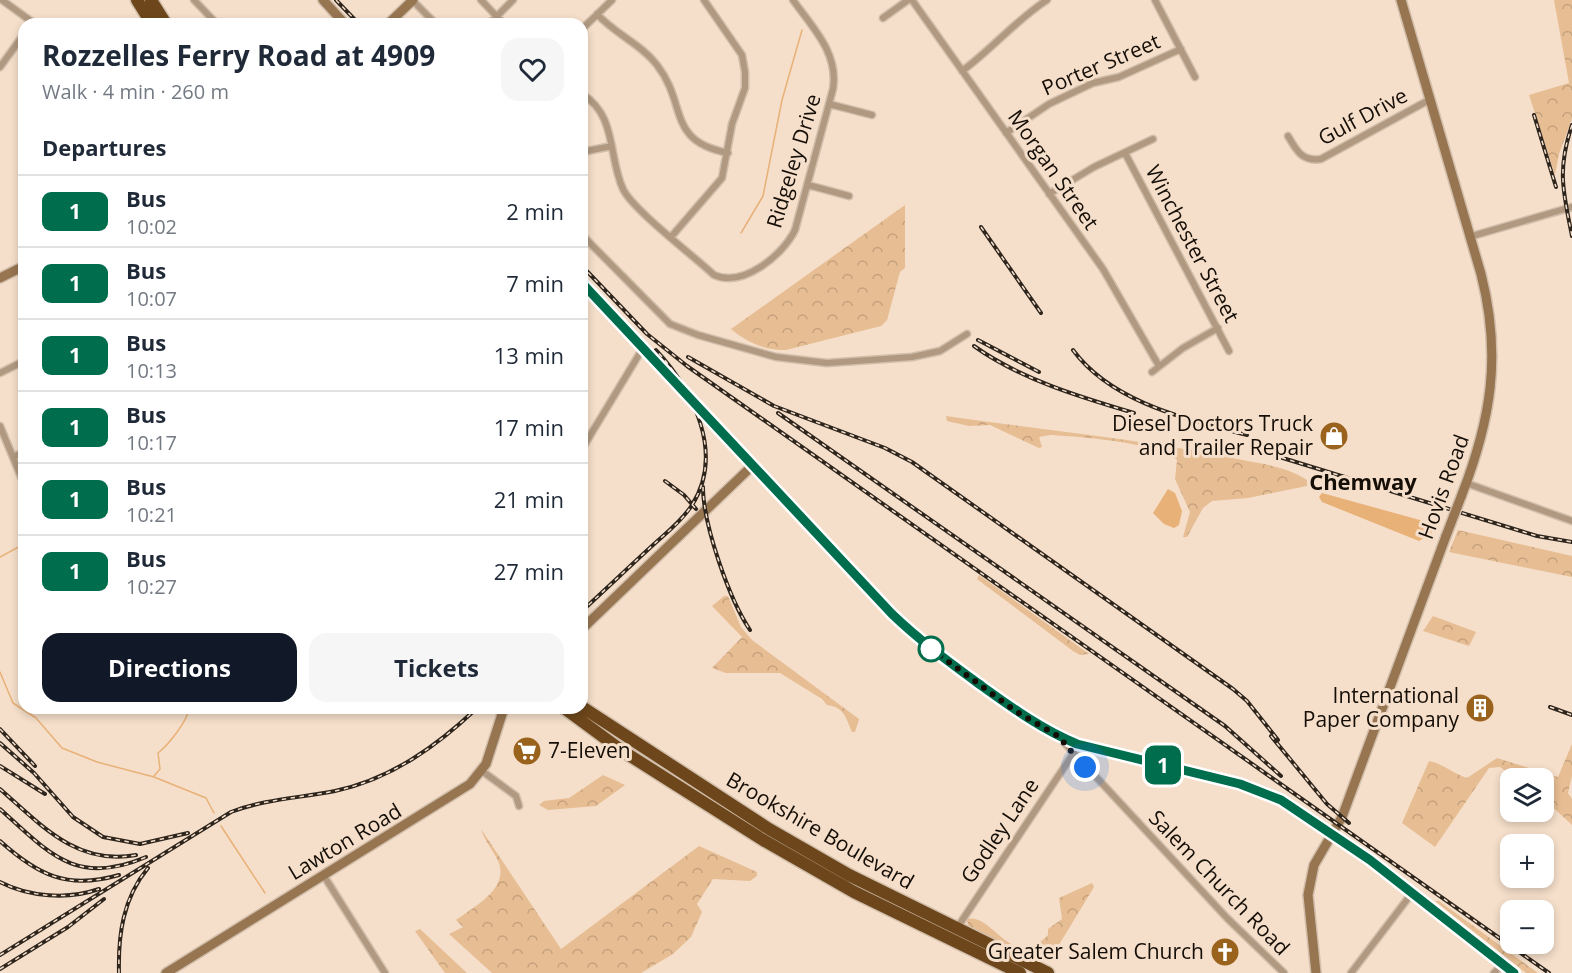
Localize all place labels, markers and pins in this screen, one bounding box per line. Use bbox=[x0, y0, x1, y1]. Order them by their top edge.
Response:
place label: Diesel Doctors Truck and Trailer Repair bbox=[1112, 409, 1313, 461]
shop icon: Diesel Doctors Truck and Trailer Repair bbox=[1318, 420, 1350, 452]
unlabelled marker bbox=[918, 636, 944, 662]
place label: International Paper Company bbox=[1303, 681, 1459, 733]
building icon: International Paper Company bbox=[1464, 692, 1496, 724]
supermarket icon: 7-Eleven bbox=[511, 735, 543, 767]
place label: 7-Eleven bbox=[548, 736, 631, 764]
church icon: Greater Salem Church bbox=[1209, 936, 1241, 968]
place label: Greater Salem Church bbox=[988, 937, 1204, 965]

